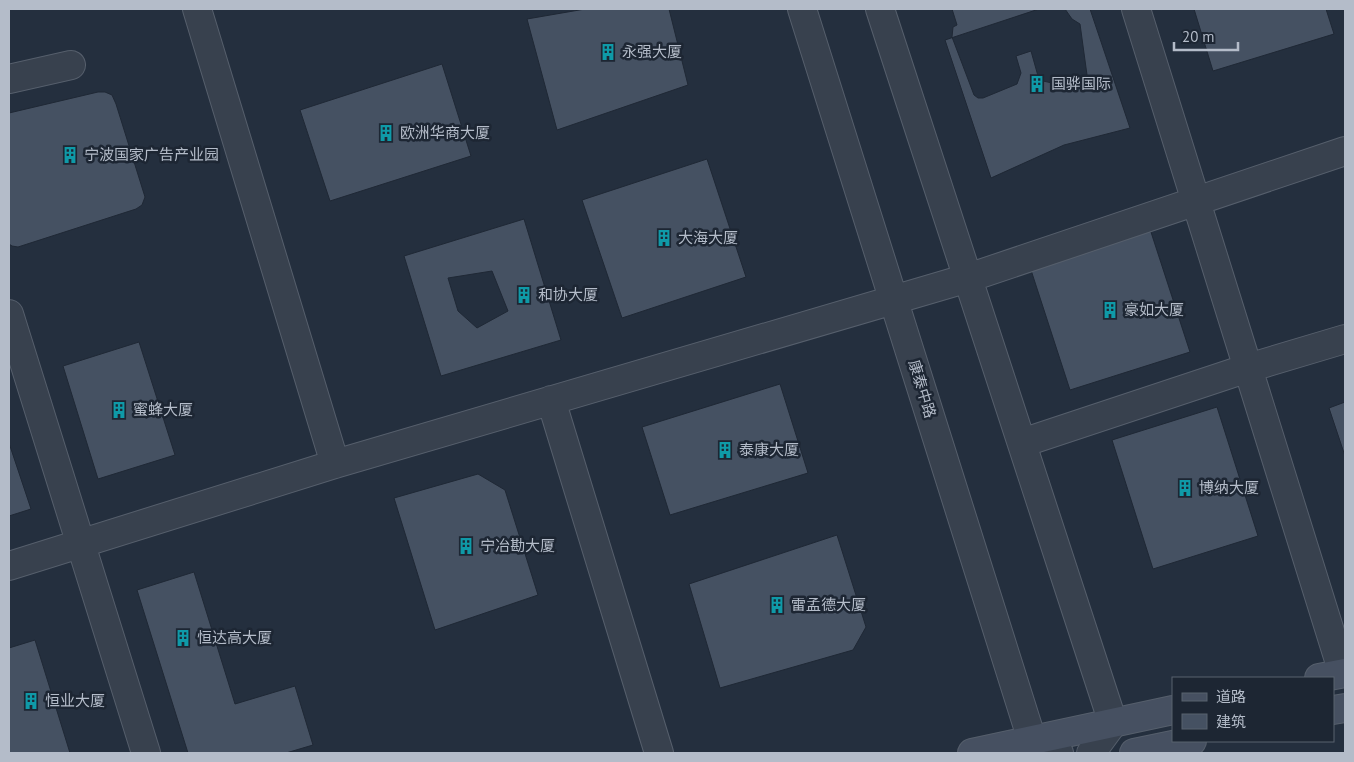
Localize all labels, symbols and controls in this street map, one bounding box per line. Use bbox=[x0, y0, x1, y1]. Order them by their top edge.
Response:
scale bar bbox=[1174, 20, 1238, 52]
text: 20 m bbox=[1182, 27, 1215, 46]
building icon: 永强大厦 bbox=[598, 42, 618, 62]
place label: 永强大厦 bbox=[622, 42, 682, 61]
building icon: 国骅国际 bbox=[1027, 74, 1047, 94]
place label: 国骅国际 bbox=[1051, 74, 1111, 93]
building icon: 欧洲华商大厦 bbox=[376, 123, 396, 143]
place label: 欧洲华商大厦 bbox=[400, 123, 490, 142]
building icon: 宁波国家广告产业园 bbox=[60, 145, 80, 165]
place label: 宁波国家广告产业园 bbox=[84, 145, 219, 164]
building icon: 大海大厦 bbox=[654, 228, 674, 248]
place label: 大海大厦 bbox=[678, 228, 738, 247]
building icon: 和协大厦 bbox=[514, 285, 534, 305]
place label: 和协大厦 bbox=[538, 285, 598, 304]
building icon: 豪如大厦 bbox=[1100, 300, 1120, 320]
place label: 豪如大厦 bbox=[1124, 300, 1184, 319]
street label: 康泰中路 bbox=[905, 357, 940, 420]
building icon: 蜜蜂大厦 bbox=[109, 400, 129, 420]
place label: 蜜蜂大厦 bbox=[133, 400, 193, 419]
building icon: 泰康大厦 bbox=[715, 440, 735, 460]
place label: 泰康大厦 bbox=[739, 440, 799, 459]
building icon: 博纳大厦 bbox=[1175, 478, 1195, 498]
place label: 博纳大厦 bbox=[1199, 478, 1259, 497]
building icon: 宁冶勘大厦 bbox=[456, 536, 476, 556]
place label: 宁冶勘大厦 bbox=[480, 536, 555, 555]
building icon: 雷孟德大厦 bbox=[767, 595, 787, 615]
place label: 雷孟德大厦 bbox=[791, 595, 866, 614]
building icon: 恒达高大厦 bbox=[173, 628, 193, 648]
place label: 恒达高大厦 bbox=[197, 628, 272, 647]
legend bbox=[1172, 677, 1334, 742]
text: 道路 bbox=[1216, 687, 1246, 706]
building icon: 恒业大厦 bbox=[21, 691, 41, 711]
place label: 恒业大厦 bbox=[45, 691, 105, 710]
text: 建筑 bbox=[1216, 712, 1246, 731]

